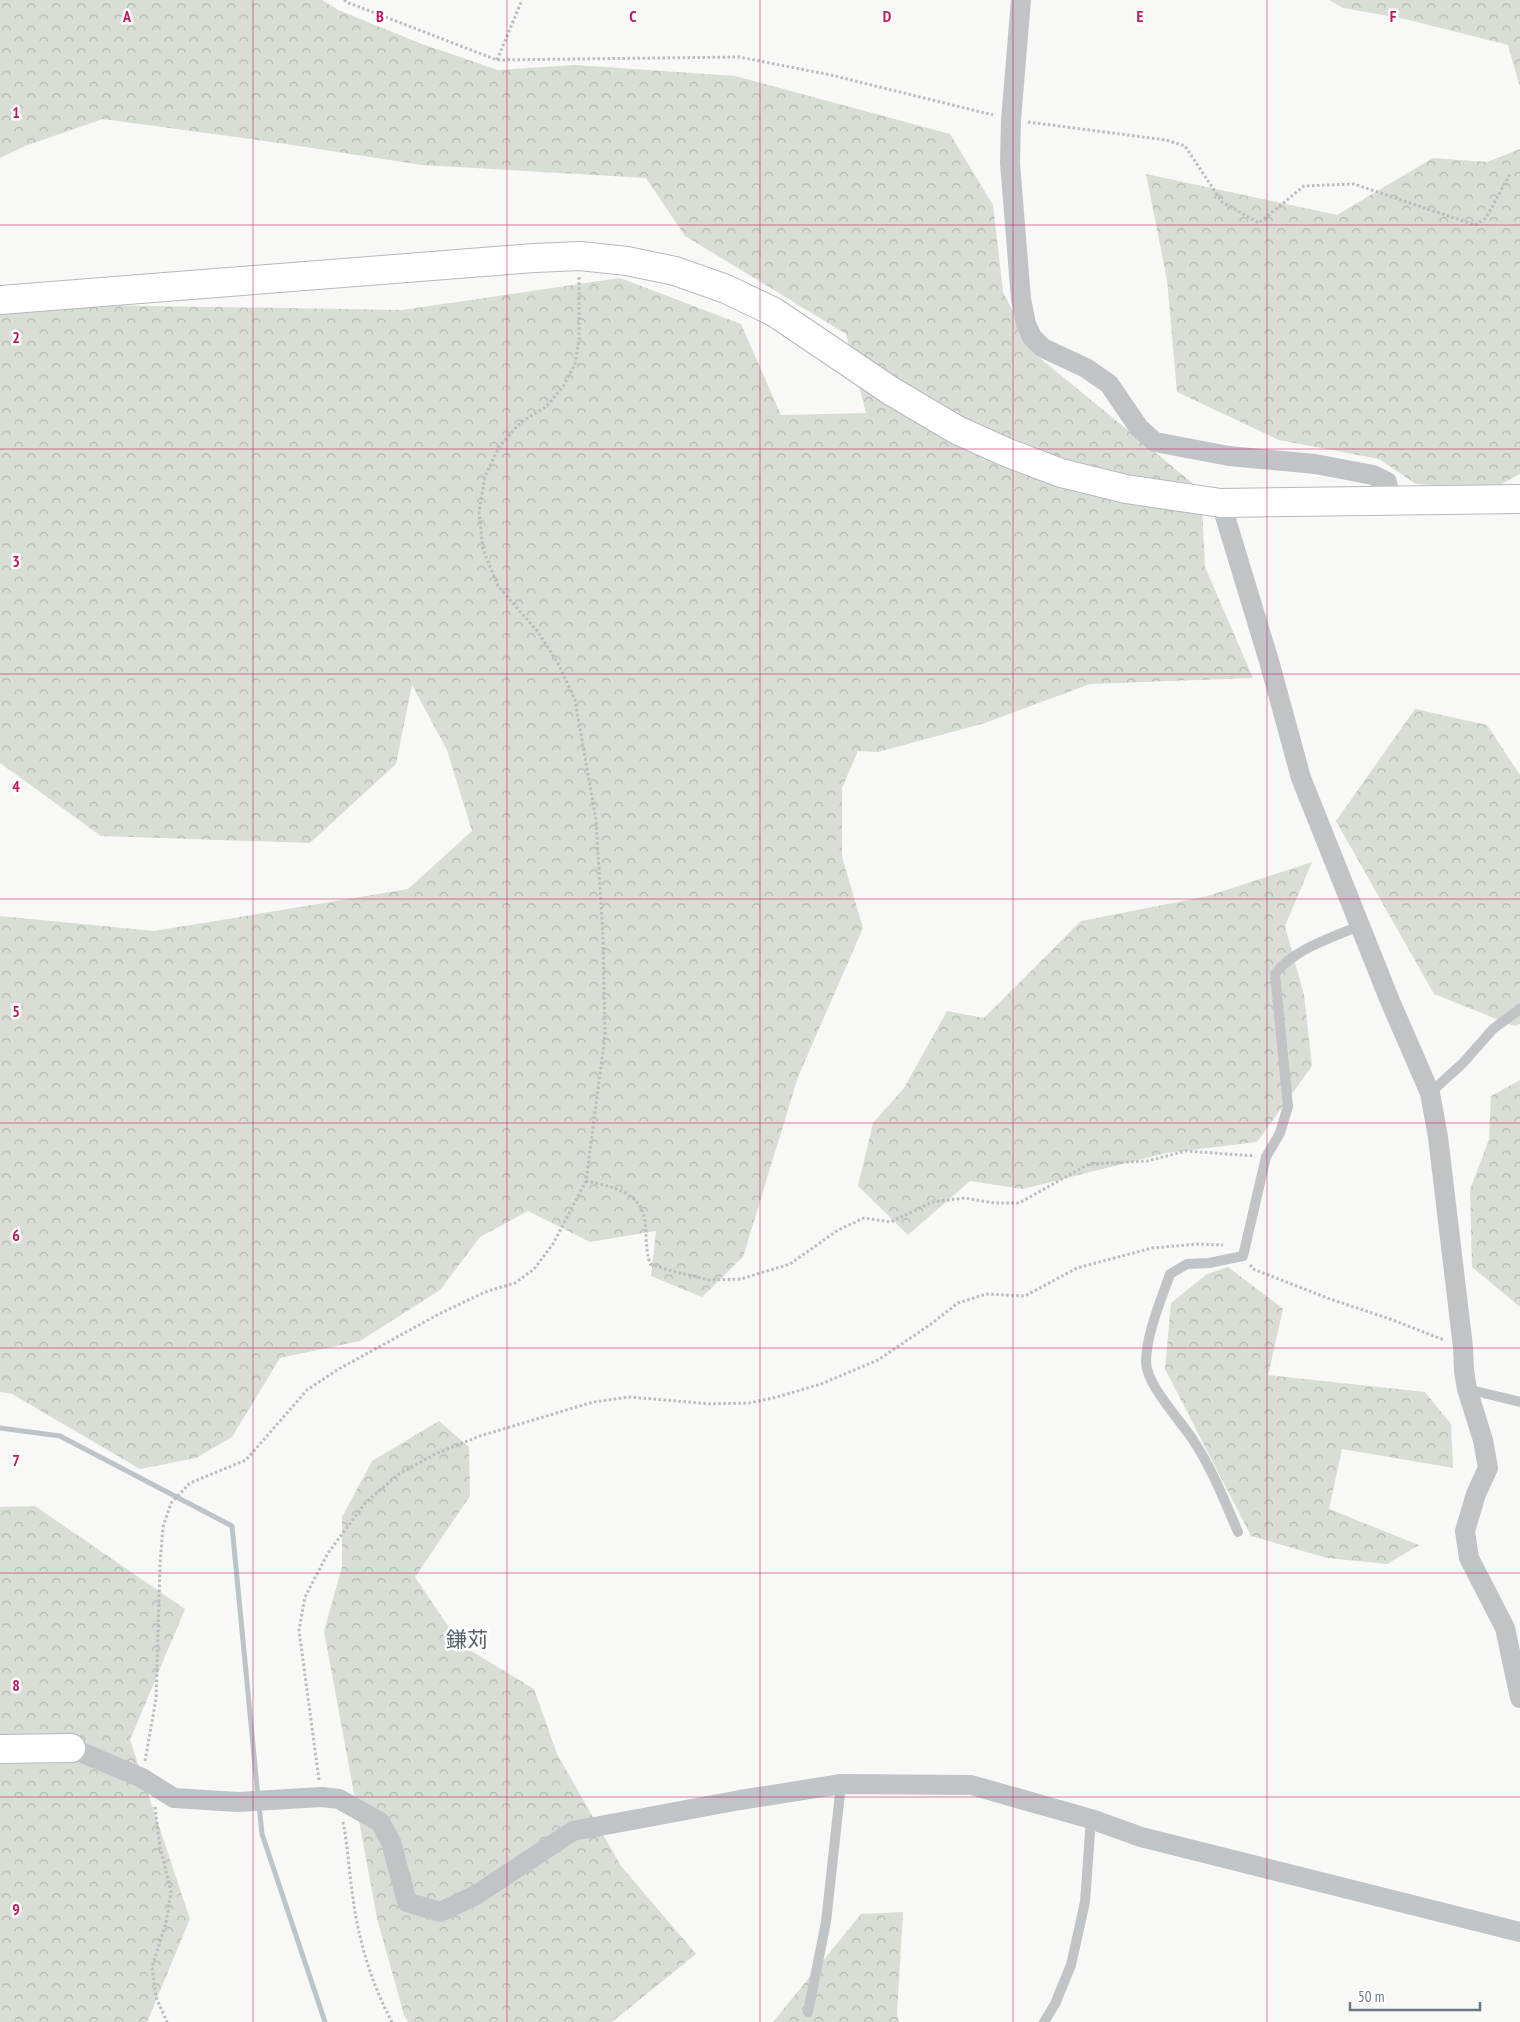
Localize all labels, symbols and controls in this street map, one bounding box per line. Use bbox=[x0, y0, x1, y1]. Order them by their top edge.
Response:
text: A bbox=[122, 6, 132, 26]
text: B bbox=[376, 6, 384, 26]
text: C bbox=[629, 6, 637, 26]
text: D bbox=[883, 6, 892, 26]
text: E bbox=[1137, 6, 1144, 26]
text: F bbox=[1390, 6, 1397, 26]
text: 1 bbox=[12, 102, 20, 122]
text: 2 bbox=[12, 327, 20, 347]
text: 3 bbox=[12, 551, 20, 571]
text: 4 bbox=[12, 776, 20, 796]
text: 5 bbox=[12, 1001, 20, 1021]
text: 6 bbox=[12, 1225, 20, 1245]
text: 7 bbox=[12, 1450, 20, 1470]
district label: 鎌苅 bbox=[446, 1626, 488, 1653]
text: 8 bbox=[12, 1675, 20, 1695]
text: 9 bbox=[12, 1899, 20, 1919]
scale bar bbox=[1350, 1980, 1480, 2012]
text: 50 m bbox=[1358, 1987, 1384, 2006]

